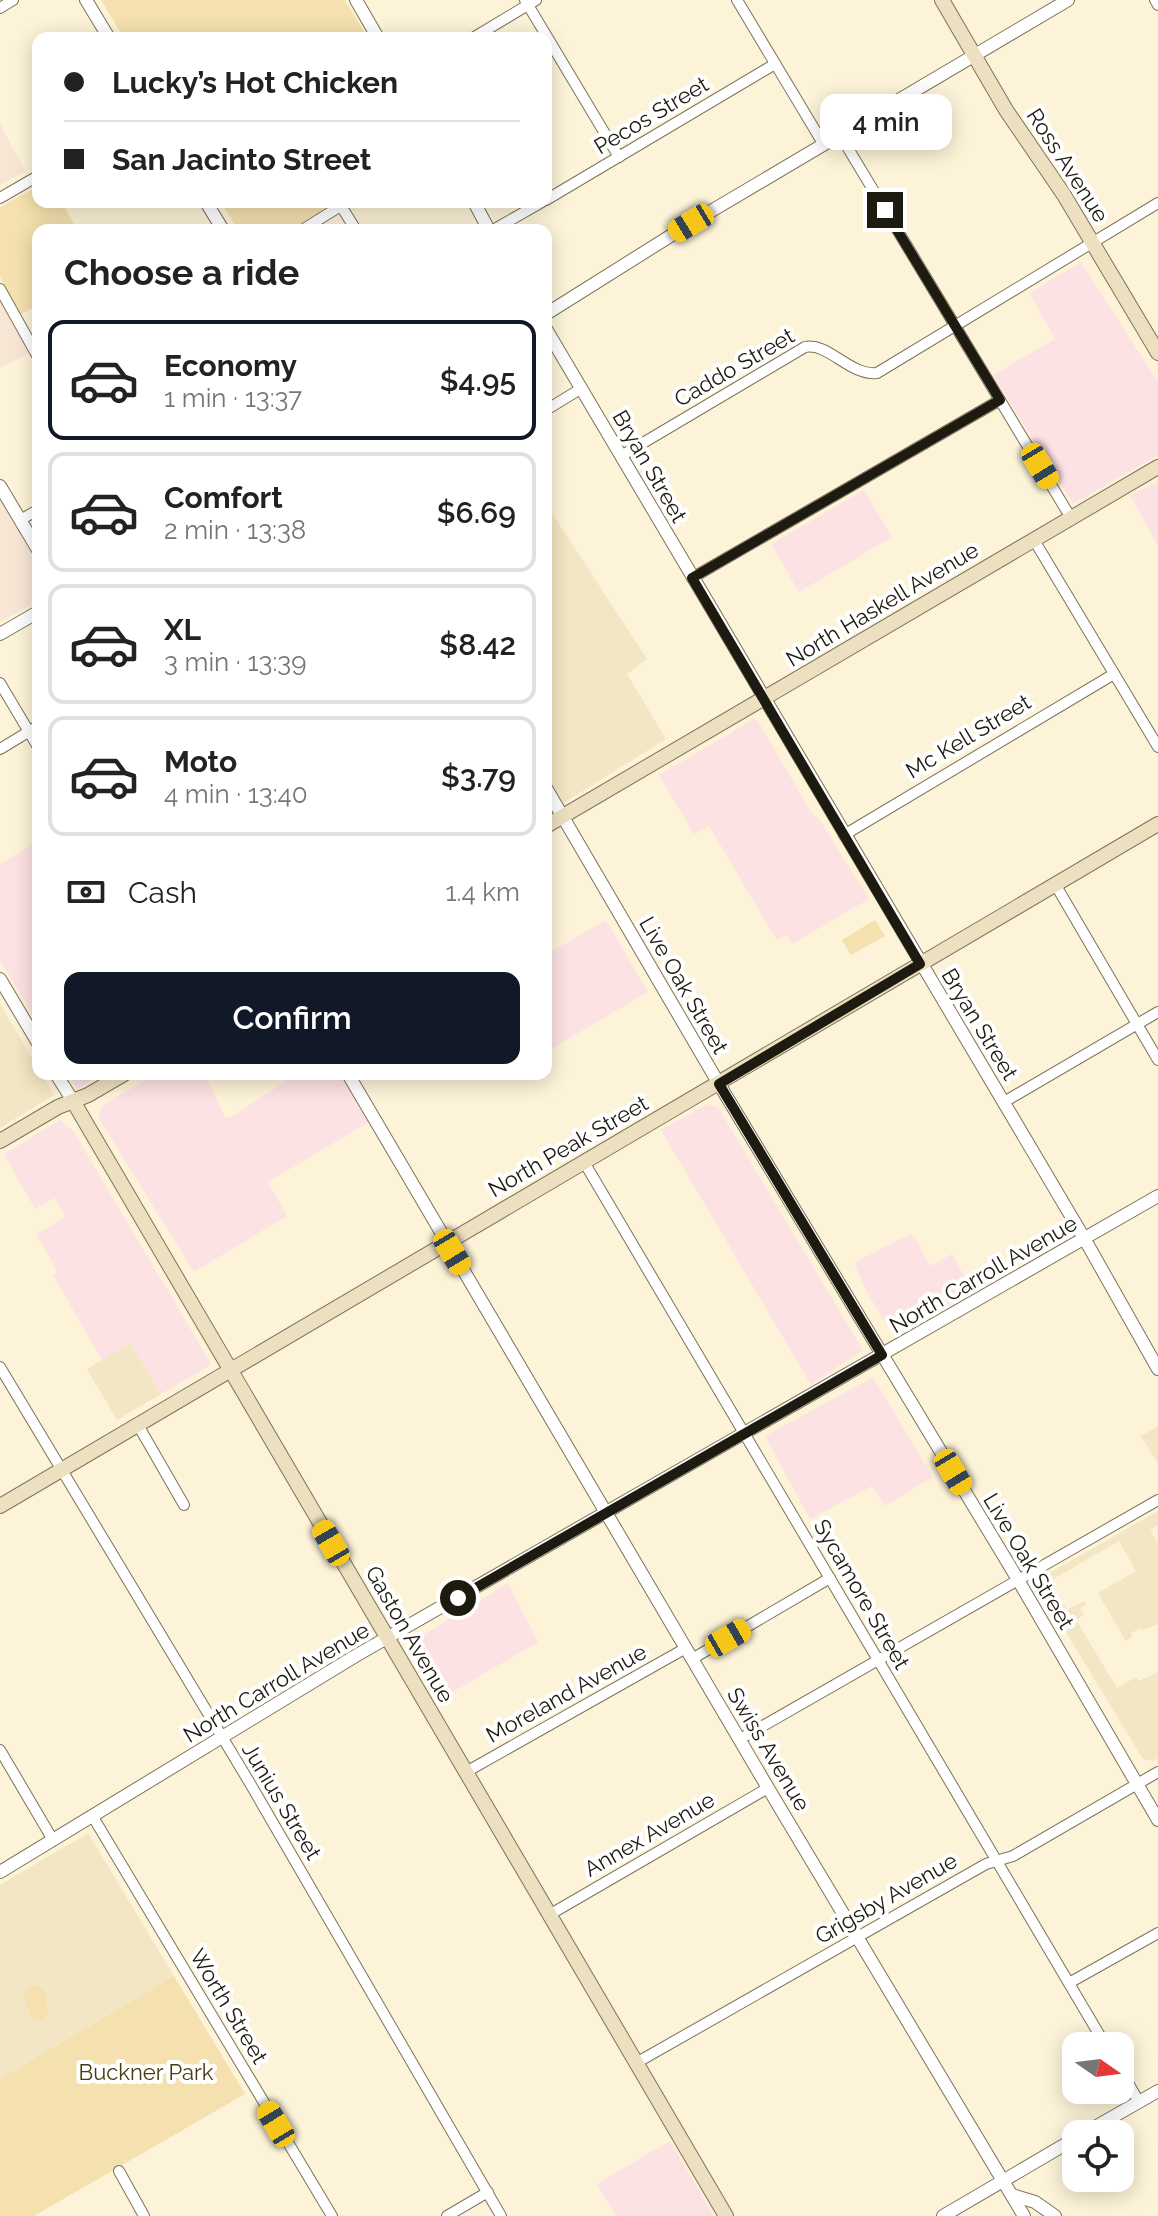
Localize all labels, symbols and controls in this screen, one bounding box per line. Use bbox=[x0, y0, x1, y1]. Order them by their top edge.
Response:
text: Lucky’s Hot Chicken bbox=[112, 65, 398, 100]
street label: Pecos Street bbox=[589, 70, 713, 159]
callout: 4 min bbox=[819, 94, 951, 150]
street label: Ross Avenue bbox=[1022, 103, 1114, 227]
text: 4 min bbox=[852, 107, 920, 137]
text: San Jacinto Street bbox=[112, 142, 371, 177]
route end bbox=[867, 192, 903, 228]
car bbox=[664, 200, 718, 246]
text: Choose a ride bbox=[64, 251, 299, 293]
street label: Caddo Street bbox=[669, 322, 799, 412]
icon: car bbox=[68, 344, 140, 416]
text: Economy bbox=[164, 348, 297, 383]
text: $4.95 bbox=[440, 363, 516, 398]
text: 1 min · 13:37 bbox=[164, 383, 302, 413]
street label: Bryan Street bbox=[607, 405, 693, 527]
car bbox=[1017, 439, 1063, 493]
icon: car bbox=[68, 476, 140, 548]
text: Comfort bbox=[164, 480, 283, 515]
text: $6.69 bbox=[437, 495, 516, 530]
text: 2 min · 13:38 bbox=[164, 515, 306, 545]
street label: North Haskell Avenue bbox=[781, 536, 983, 672]
icon: car bbox=[68, 608, 140, 680]
text: XL bbox=[164, 612, 201, 647]
text: $8.42 bbox=[439, 627, 516, 662]
text: 3 min · 13:39 bbox=[164, 647, 306, 677]
street label: Mc Kell Street bbox=[901, 688, 1036, 783]
icon: car bbox=[68, 740, 140, 812]
text: Moto bbox=[164, 744, 237, 779]
text: $3.79 bbox=[441, 759, 516, 794]
text: 4 min · 13:40 bbox=[164, 779, 308, 809]
icon: cash bbox=[64, 870, 108, 914]
text: Cash bbox=[128, 875, 197, 910]
text: 1.4 km bbox=[445, 877, 520, 907]
street label: Live Oak Street bbox=[634, 912, 734, 1059]
street label: Bryan Street bbox=[937, 964, 1024, 1085]
button: Confirm bbox=[64, 972, 520, 1064]
street label: North Peak Street bbox=[484, 1089, 653, 1202]
street label: North Carroll Avenue bbox=[885, 1210, 1081, 1338]
car bbox=[429, 1225, 475, 1279]
car bbox=[930, 1445, 976, 1499]
street label: Live Oak Street bbox=[978, 1488, 1080, 1634]
street label: Sycamore Street bbox=[809, 1514, 916, 1674]
car bbox=[309, 1516, 353, 1570]
street label: Gaston Avenue bbox=[360, 1561, 460, 1707]
route start bbox=[440, 1580, 476, 1616]
street label: North Carroll Avenue bbox=[178, 1616, 374, 1748]
car bbox=[701, 1616, 755, 1660]
street label: Moreland Avenue bbox=[481, 1638, 651, 1748]
street label: Swiss Avenue bbox=[722, 1683, 816, 1815]
street label: Junius Street bbox=[237, 1738, 327, 1865]
street label: Annex Avenue bbox=[579, 1786, 719, 1882]
street label: Grigsby Avenue bbox=[811, 1847, 961, 1949]
street label: Worth Street bbox=[185, 1944, 274, 2069]
north arrow bbox=[1062, 2032, 1134, 2104]
map controls bbox=[1062, 2032, 1134, 2192]
park label: Buckner Park bbox=[79, 2059, 214, 2085]
car bbox=[253, 2097, 299, 2151]
button: locate bbox=[1062, 2120, 1134, 2192]

